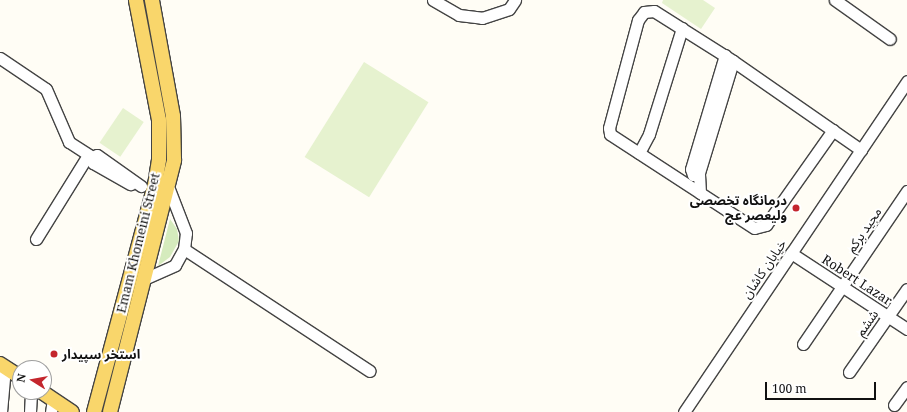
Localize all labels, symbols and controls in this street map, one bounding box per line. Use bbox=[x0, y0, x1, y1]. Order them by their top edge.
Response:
street label: Emam Khomeini Street bbox=[113, 171, 163, 315]
place label: درمانگاه تخصصی ولیعصر عج bbox=[690, 193, 787, 224]
marker: درمانگاه تخصصی ولیعصر عج bbox=[790, 202, 802, 214]
street label: مجید برکم bbox=[843, 204, 885, 256]
street label: خیابان کاشان bbox=[739, 237, 789, 301]
street label: Robert Lazar bbox=[819, 252, 895, 308]
street label: ششم bbox=[852, 307, 882, 339]
place label: استخر سپیدار bbox=[62, 346, 140, 362]
marker: استخر سپیدار bbox=[49, 349, 59, 359]
north arrow bbox=[12, 360, 52, 400]
text: N bbox=[13, 372, 29, 384]
scale bar bbox=[767, 374, 878, 400]
text: 100 m bbox=[772, 380, 807, 397]

